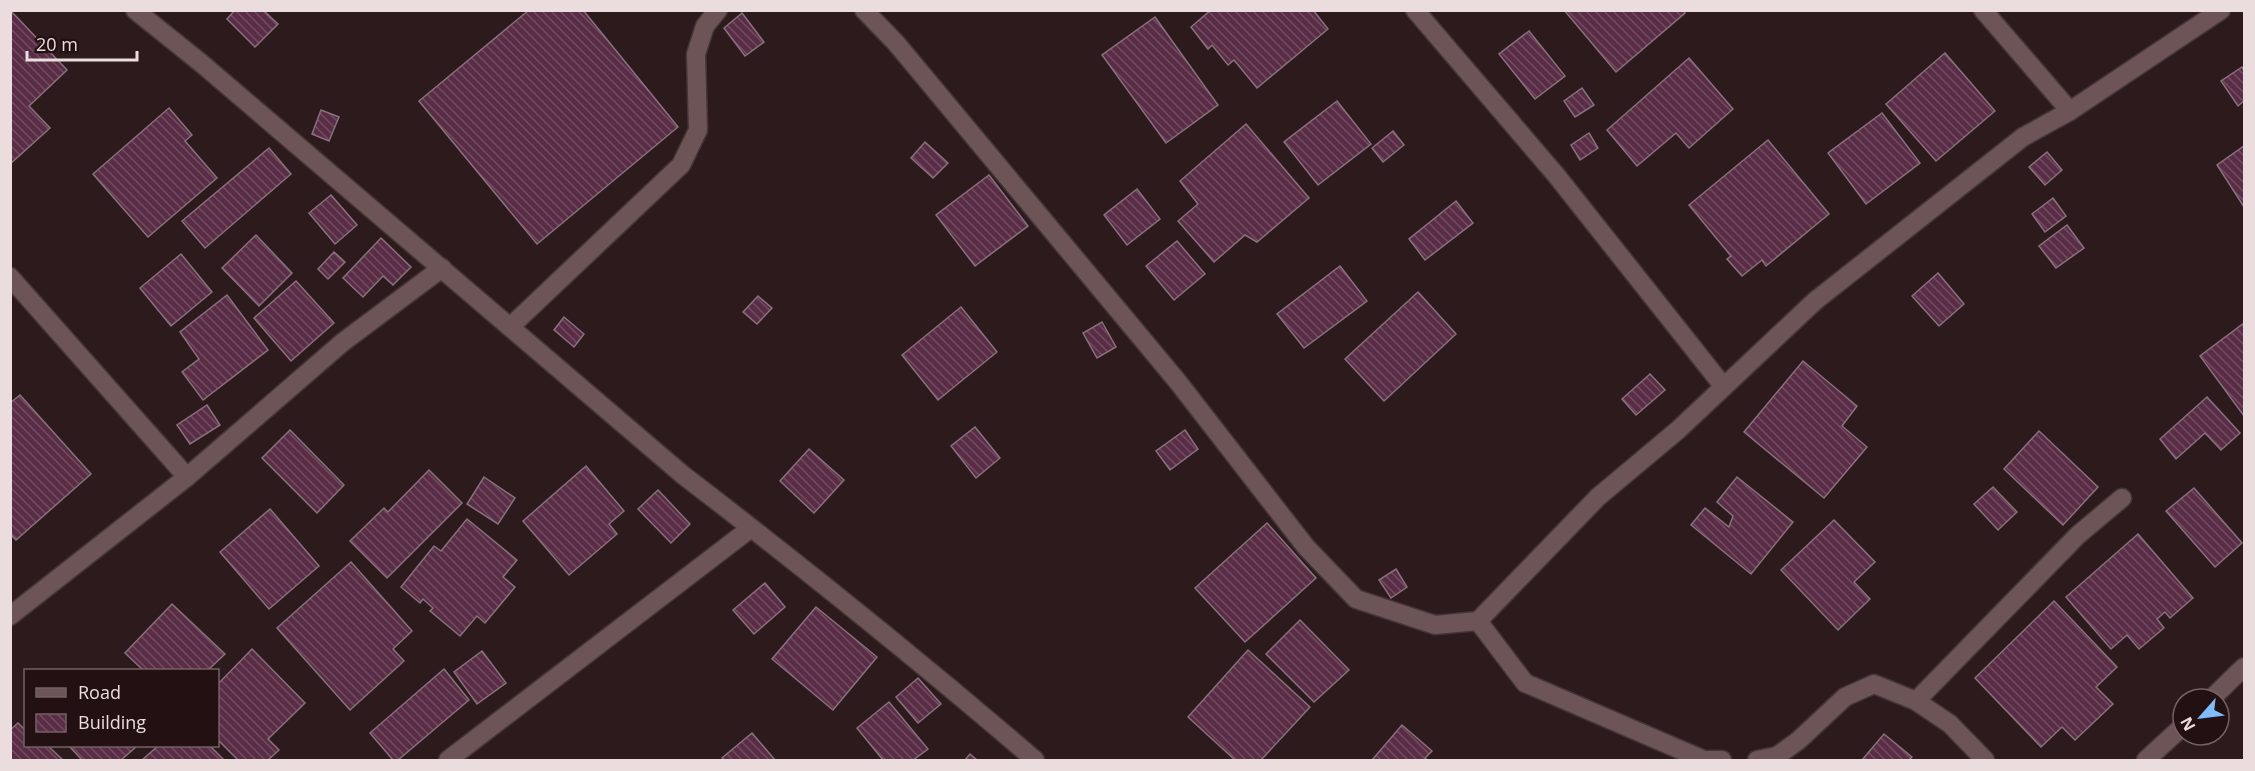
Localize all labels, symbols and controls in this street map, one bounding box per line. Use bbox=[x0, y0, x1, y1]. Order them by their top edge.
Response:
scale bar bbox=[27, 24, 136, 62]
text: 20 m bbox=[36, 32, 78, 56]
legend bbox=[24, 669, 219, 747]
text: Road bbox=[78, 680, 121, 704]
north arrow bbox=[2171, 687, 2231, 747]
text: Building bbox=[78, 710, 146, 734]
text: N bbox=[2175, 713, 2201, 735]

